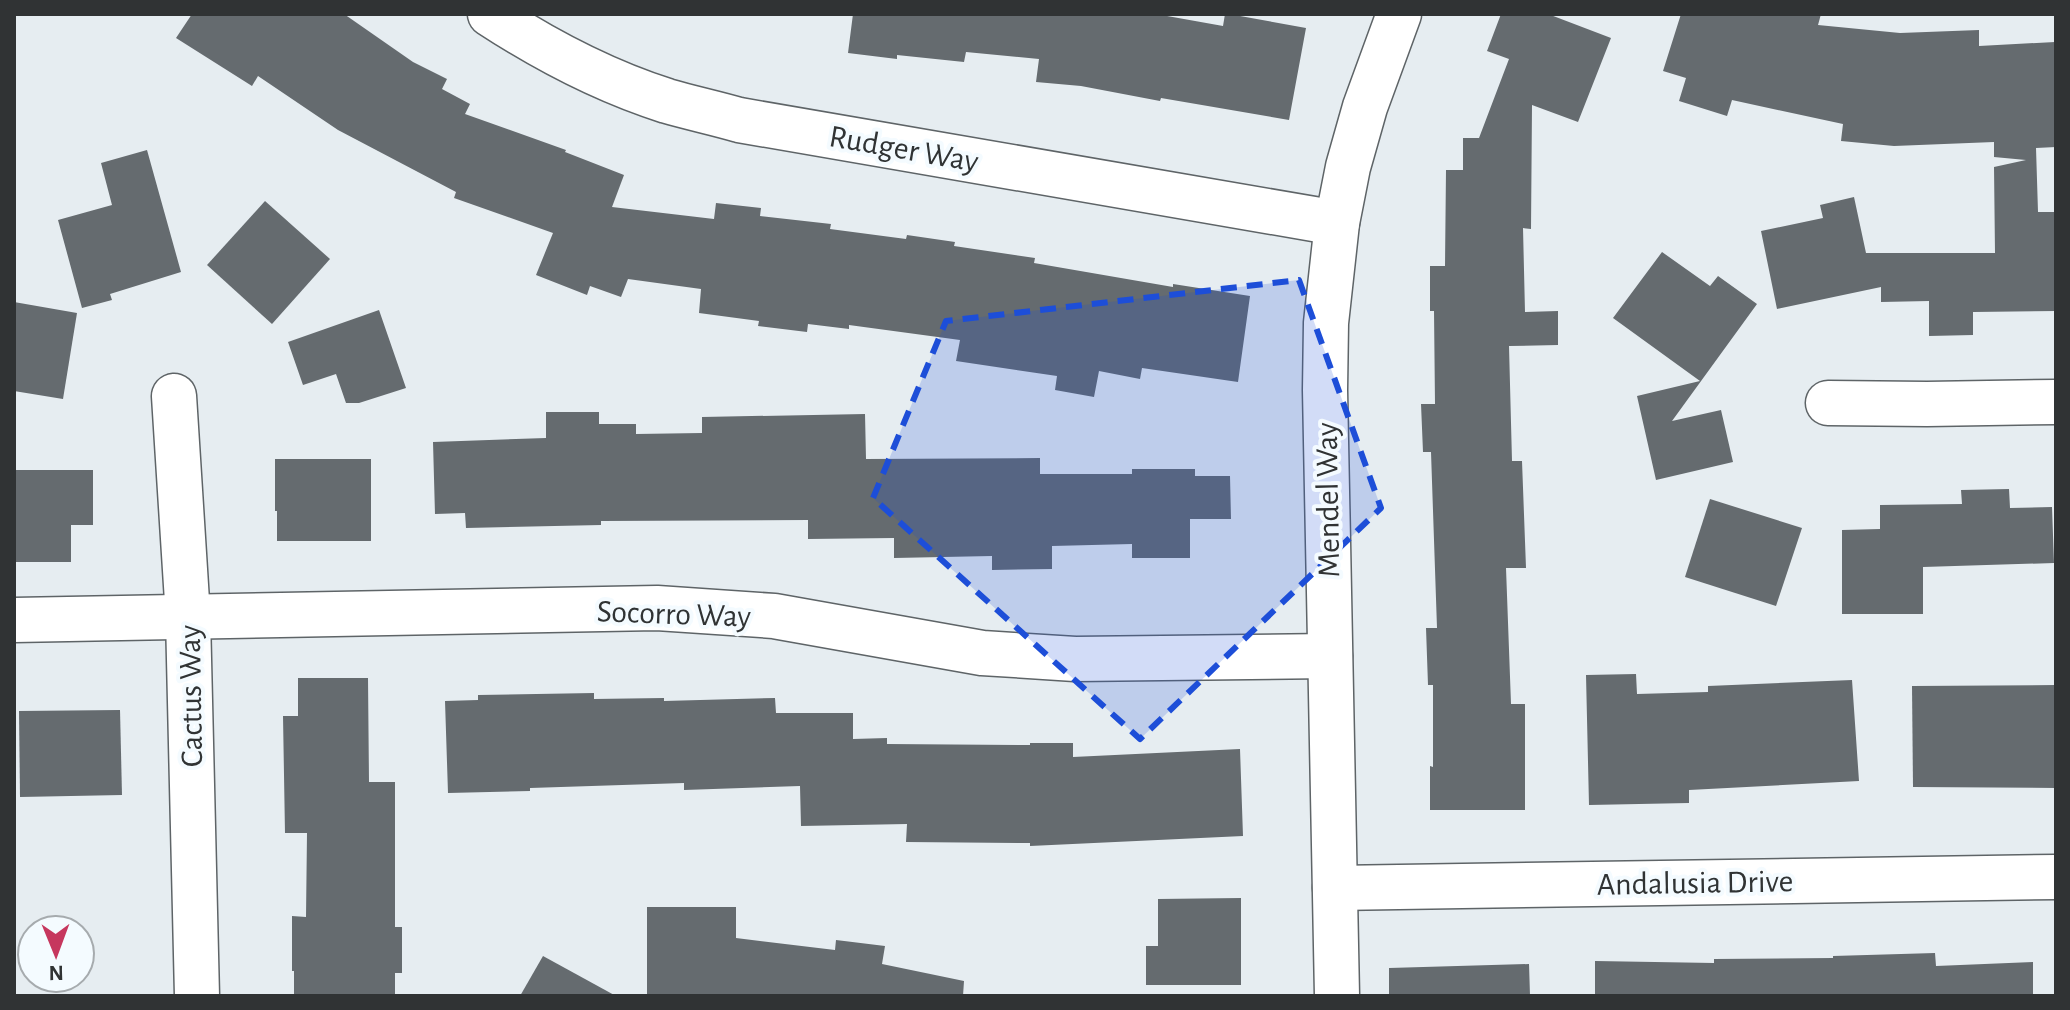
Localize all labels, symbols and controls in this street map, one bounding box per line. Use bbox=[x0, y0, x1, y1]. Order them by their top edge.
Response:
street label: Rudger Way bbox=[827, 120, 981, 178]
street label: Mendel Way bbox=[1311, 422, 1345, 578]
street label: Socorro Way bbox=[596, 595, 752, 633]
street label: Cactus Way bbox=[174, 624, 208, 767]
street label: Andalusia Drive bbox=[1597, 865, 1794, 901]
north arrow bbox=[16, 914, 96, 994]
text: N bbox=[48, 962, 64, 984]

